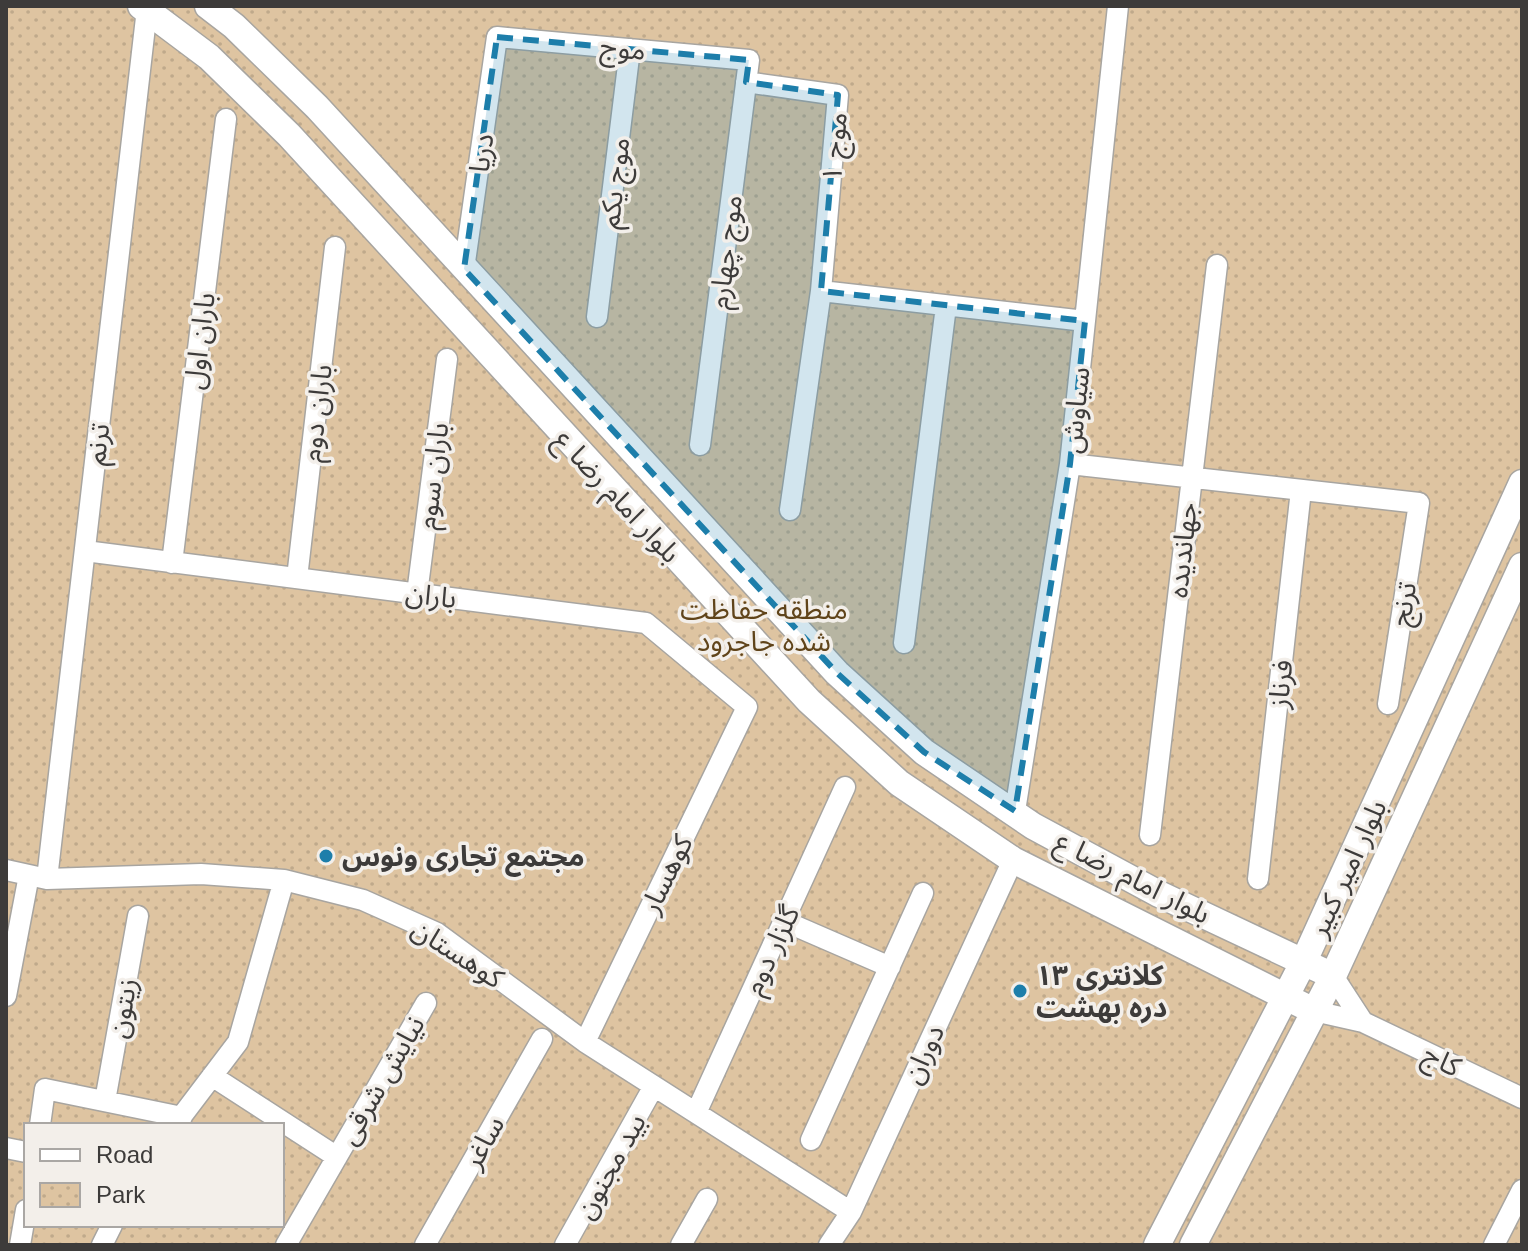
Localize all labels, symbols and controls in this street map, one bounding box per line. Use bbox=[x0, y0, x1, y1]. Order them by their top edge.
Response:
street label: موج bbox=[598, 31, 647, 71]
street label: موج ۱ bbox=[816, 111, 858, 184]
street label: دریا bbox=[463, 131, 501, 175]
street label: موج یکم bbox=[594, 136, 641, 231]
street label: موج چهارم bbox=[703, 193, 753, 312]
street label: باران اول bbox=[178, 291, 222, 391]
street label: باران دوم bbox=[295, 362, 343, 464]
street label: سیاوش bbox=[1056, 365, 1096, 455]
street label: ترنم bbox=[80, 421, 121, 467]
street label: باران سوم bbox=[411, 421, 459, 532]
street label: بلوار امام رضا ع bbox=[545, 424, 687, 572]
street label: جهاندیده bbox=[1162, 501, 1203, 599]
street label: باران bbox=[404, 577, 458, 615]
street label: ترنج bbox=[1385, 580, 1427, 629]
park label: منطقه حفاظت شده جاجرود bbox=[680, 594, 848, 658]
street label: فرناز bbox=[1262, 658, 1299, 711]
street label: بلوار امیر کبیر bbox=[1302, 795, 1394, 943]
street label: بلوار امام رضا ع bbox=[1048, 825, 1215, 934]
street label: کوهسار bbox=[634, 830, 700, 920]
place label: مجتمع تجاری ونوس bbox=[342, 841, 585, 877]
marker: مجتمع تجاری ونوس bbox=[317, 847, 335, 865]
street label: گلزار دوم bbox=[737, 900, 810, 1002]
street label: کوهستان bbox=[406, 913, 509, 995]
place label: کلانتری ۱۳ دره بهشت bbox=[1036, 960, 1167, 1024]
street label: زیتون bbox=[102, 976, 144, 1041]
marker: کلانتری ۱۳ دره بهشت bbox=[1011, 982, 1029, 1000]
street label: نیایش شرقی bbox=[332, 1011, 432, 1150]
street label: دوران bbox=[896, 1020, 951, 1089]
street label: کاج bbox=[1416, 1038, 1466, 1087]
street label: بید مجنون bbox=[569, 1108, 653, 1225]
street label: ساغر bbox=[456, 1111, 511, 1175]
legend bbox=[24, 1123, 284, 1227]
text: Road bbox=[96, 1141, 153, 1168]
text: Park bbox=[96, 1181, 146, 1208]

